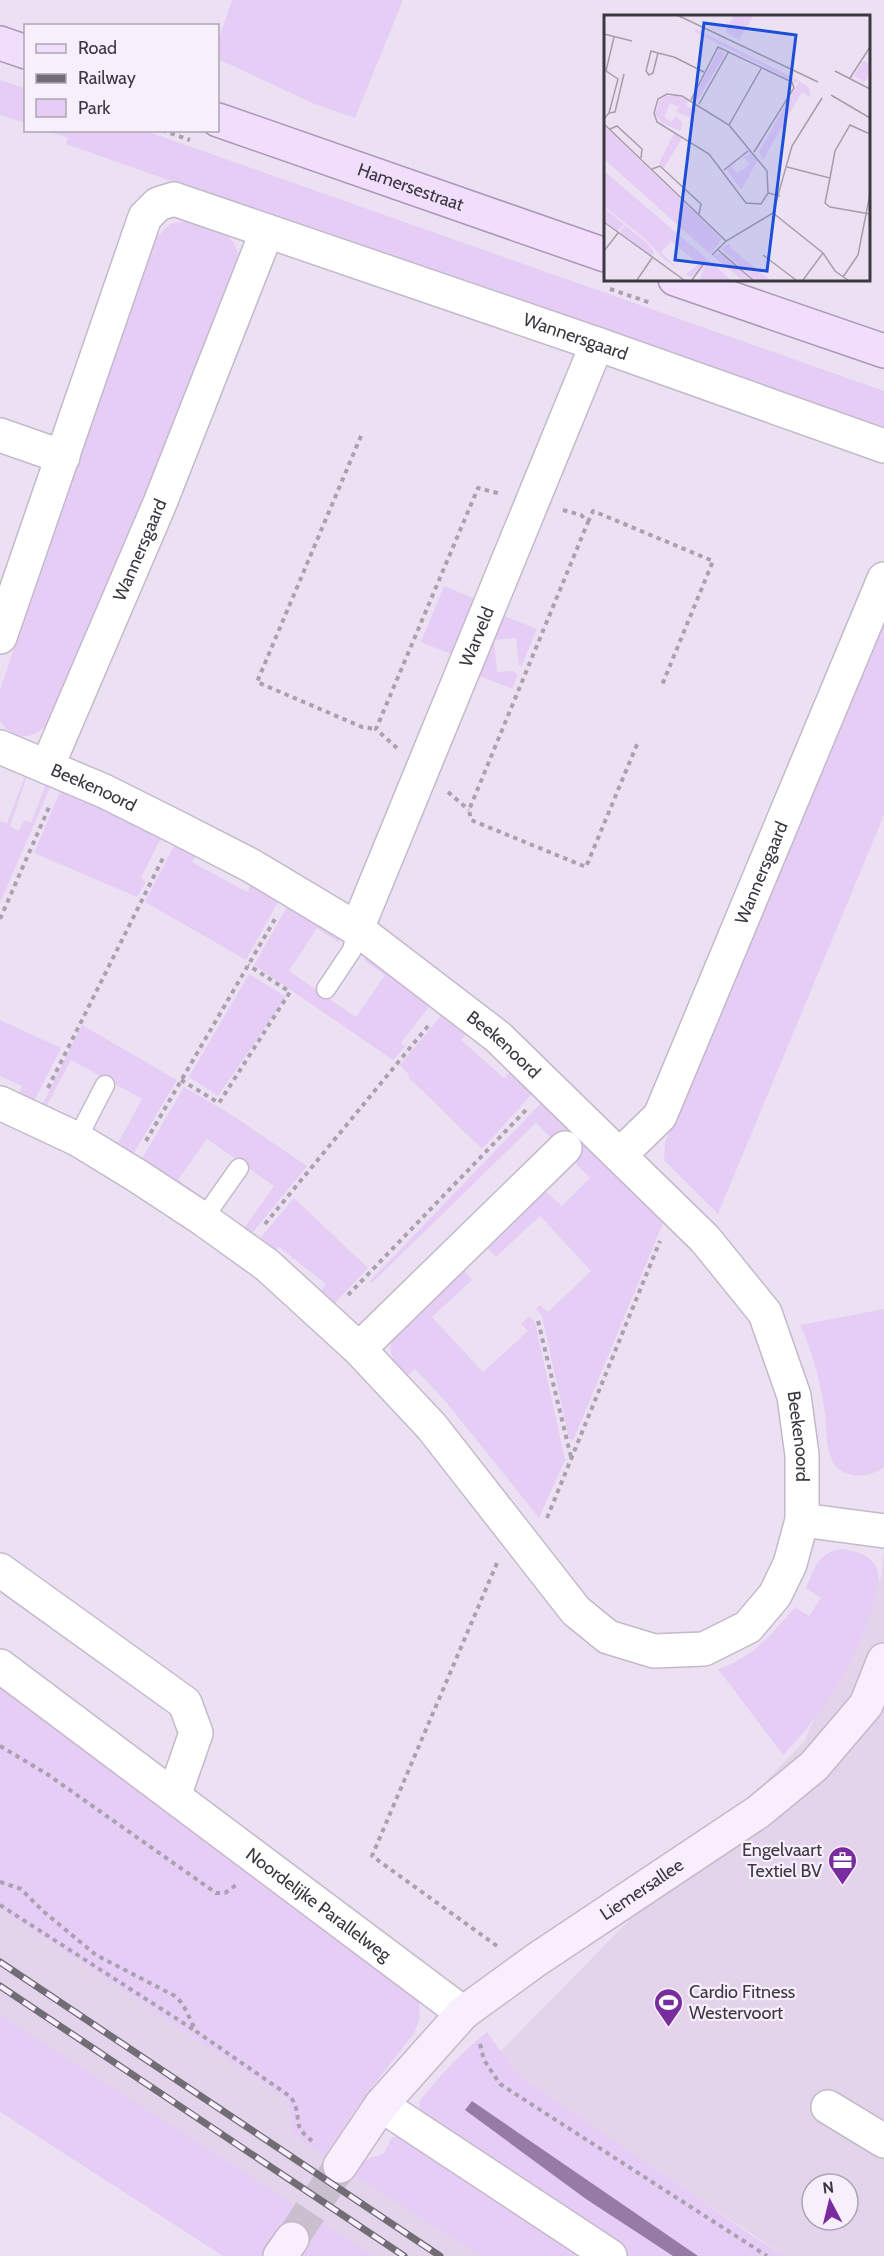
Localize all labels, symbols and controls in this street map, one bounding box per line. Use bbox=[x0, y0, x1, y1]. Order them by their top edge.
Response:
inset map bbox=[604, 15, 869, 280]
legend bbox=[24, 24, 219, 132]
text: Road bbox=[78, 37, 117, 59]
text: Railway bbox=[78, 67, 136, 89]
text: Park bbox=[78, 97, 111, 119]
street label: Hamersestraat bbox=[355, 159, 467, 216]
street label: Wannersgaard bbox=[520, 309, 631, 365]
street label: Wannersgaard bbox=[108, 496, 171, 605]
street label: Warveld bbox=[455, 603, 499, 670]
street label: Beekenoord bbox=[48, 759, 140, 816]
street label: Wannersgaard bbox=[730, 818, 793, 927]
street label: Beekenoord bbox=[462, 1006, 545, 1083]
street label: Beekenoord bbox=[782, 1390, 813, 1482]
place label: Engelvaart Textiel BV bbox=[742, 1839, 822, 1882]
street label: Noordelijke Parallelweg bbox=[242, 1843, 396, 1967]
office icon: Engelvaart Textiel BV bbox=[827, 1844, 859, 1886]
street label: Liemersallee bbox=[596, 1854, 688, 1925]
place label: Cardio Fitness Westervoort bbox=[689, 1981, 795, 2024]
sports icon: Cardio Fitness Westervoort bbox=[652, 1986, 684, 2028]
north arrow bbox=[800, 2172, 860, 2232]
text: N bbox=[821, 2177, 835, 2198]

